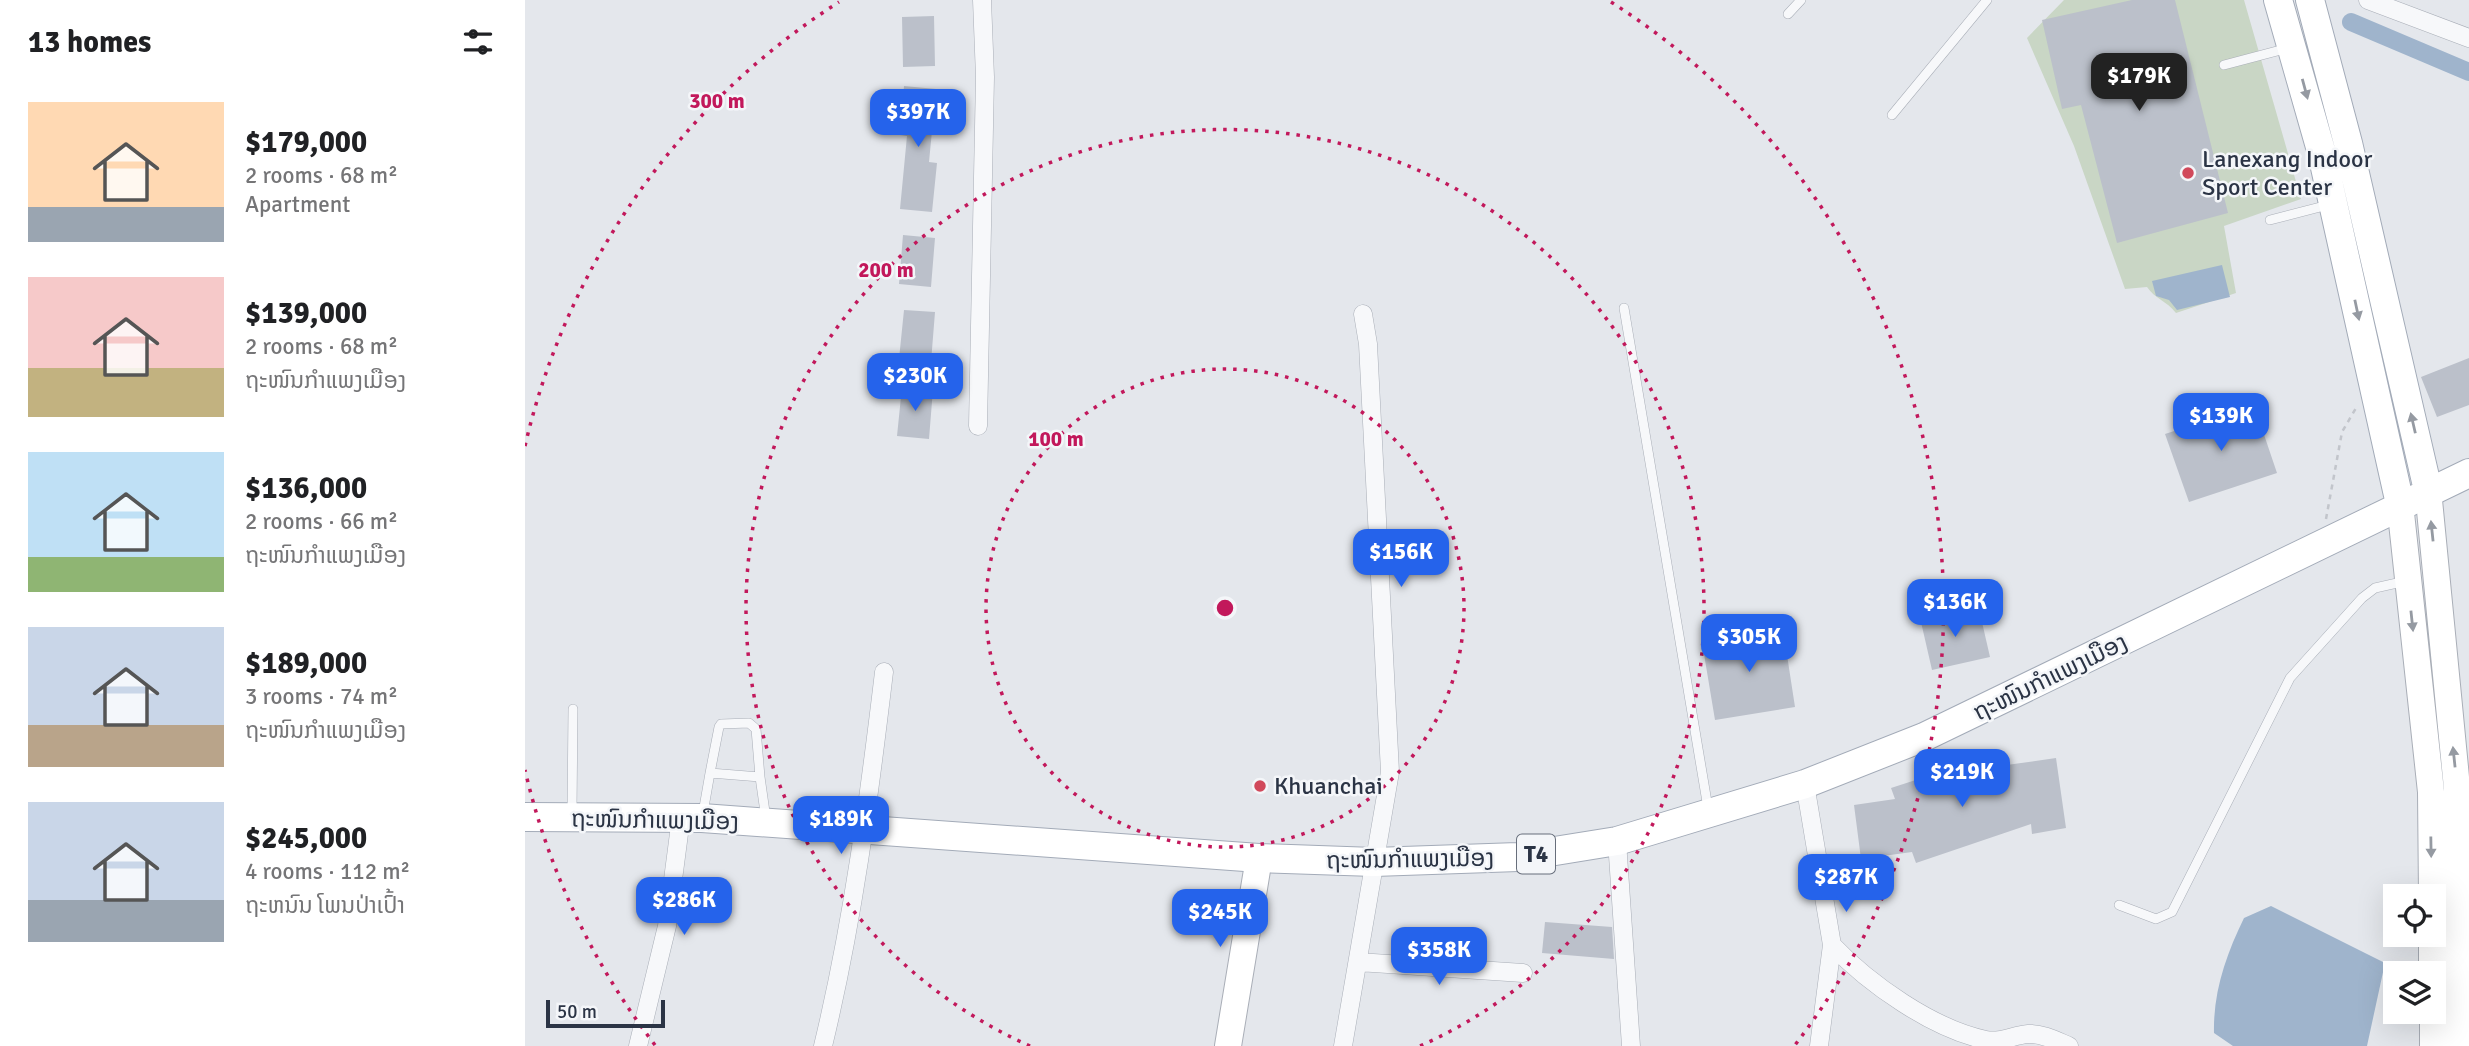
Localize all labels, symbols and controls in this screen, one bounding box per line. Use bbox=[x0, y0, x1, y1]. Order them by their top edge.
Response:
icon: filters bbox=[459, 23, 497, 61]
text: 13 homes bbox=[28, 24, 151, 61]
pin: $179K bbox=[2090, 54, 2188, 113]
text: $179K bbox=[2107, 61, 2171, 90]
one-way arrow bbox=[2300, 78, 2311, 100]
text: 300 m bbox=[689, 88, 745, 114]
pin: $397K bbox=[869, 90, 967, 149]
text: $397K bbox=[886, 97, 950, 126]
text: $179,000 bbox=[245, 124, 367, 161]
icon: home bbox=[84, 130, 168, 214]
place label: Lanexang Indoor Sport Center bbox=[2202, 144, 2372, 202]
text: 2 rooms · 68 m² bbox=[245, 161, 398, 190]
marker: Lanexang Indoor Sport Center bbox=[2180, 165, 2196, 181]
text: Apartment bbox=[245, 190, 350, 219]
text: 200 m bbox=[858, 257, 914, 283]
text: $139,000 bbox=[245, 295, 367, 332]
one-way arrow bbox=[2352, 299, 2363, 321]
icon: home bbox=[84, 305, 168, 389]
text: 2 rooms · 68 m² bbox=[245, 332, 398, 361]
pin: $230K bbox=[866, 354, 964, 413]
text: $230K bbox=[883, 361, 947, 390]
text: ຖະໜົນກຳແພງເມືອງ bbox=[245, 366, 406, 395]
pin: $139K bbox=[2172, 393, 2270, 453]
text: $139K bbox=[2189, 401, 2253, 430]
one-way arrow bbox=[2407, 412, 2418, 434]
text: 100 m bbox=[1028, 426, 1084, 452]
text: $136,000 bbox=[245, 470, 367, 507]
icon: home bbox=[84, 480, 168, 564]
text: 2 rooms · 66 m² bbox=[245, 507, 398, 536]
one-way arrow bbox=[2427, 520, 2438, 542]
pin: $156K bbox=[1352, 530, 1450, 589]
text: $156K bbox=[1369, 537, 1433, 566]
text: ຖະໜົນກຳແພງເມືອງ bbox=[245, 541, 406, 570]
pin: $136K bbox=[1906, 580, 2004, 639]
text: $136K bbox=[1923, 587, 1987, 616]
centre of rings bbox=[1213, 596, 1237, 620]
one-way arrow bbox=[2407, 610, 2418, 632]
pin: $305K bbox=[1700, 614, 1798, 674]
text: $305K bbox=[1717, 622, 1781, 651]
street label: ຖະໜົນກຳແພງເມືອງ bbox=[1968, 627, 2132, 727]
text: $189,000 bbox=[245, 645, 367, 682]
icon: home bbox=[84, 655, 168, 739]
text: 3 rooms · 74 m² bbox=[245, 682, 398, 711]
text: ຖະໜົນກຳແພງເມືອງ bbox=[245, 716, 406, 745]
one-way arrow bbox=[2449, 746, 2460, 768]
pin: $219K bbox=[1913, 750, 2011, 809]
text: $219K bbox=[1930, 757, 1994, 786]
place label: Khuanchai bbox=[1274, 771, 1383, 801]
marker: Khuanchai bbox=[1252, 778, 1268, 794]
pin: $189K bbox=[792, 796, 890, 856]
street label: ຖະໜົນກຳແພງເມືອງ bbox=[571, 804, 739, 836]
text: $189K bbox=[809, 804, 873, 833]
text: $245,000 bbox=[245, 820, 367, 857]
icon: home bbox=[84, 830, 168, 914]
road number: T4 bbox=[1517, 834, 1555, 874]
one-way arrow bbox=[2425, 836, 2437, 858]
street label: ຖະໜົນກຳແພງເມືອງ bbox=[1326, 843, 1494, 875]
pin: $287K bbox=[1797, 855, 1895, 914]
text: 4 rooms · 112 m² bbox=[245, 857, 410, 886]
text: $287K bbox=[1814, 862, 1878, 891]
pin: $286K bbox=[635, 878, 733, 937]
map controls bbox=[2383, 884, 2446, 1024]
button: locate bbox=[2383, 884, 2446, 947]
text: $286K bbox=[652, 885, 716, 914]
pin: $245K bbox=[1171, 890, 1269, 949]
text: ຖະຫນົນ ໂພນປ່າເປົ້າ bbox=[245, 891, 405, 920]
text: $245K bbox=[1188, 897, 1252, 926]
pin: $358K bbox=[1390, 928, 1488, 987]
text: $358K bbox=[1407, 935, 1471, 964]
button: layers bbox=[2383, 961, 2446, 1024]
scale bar bbox=[546, 997, 665, 1029]
text: 50 m bbox=[557, 1000, 597, 1024]

